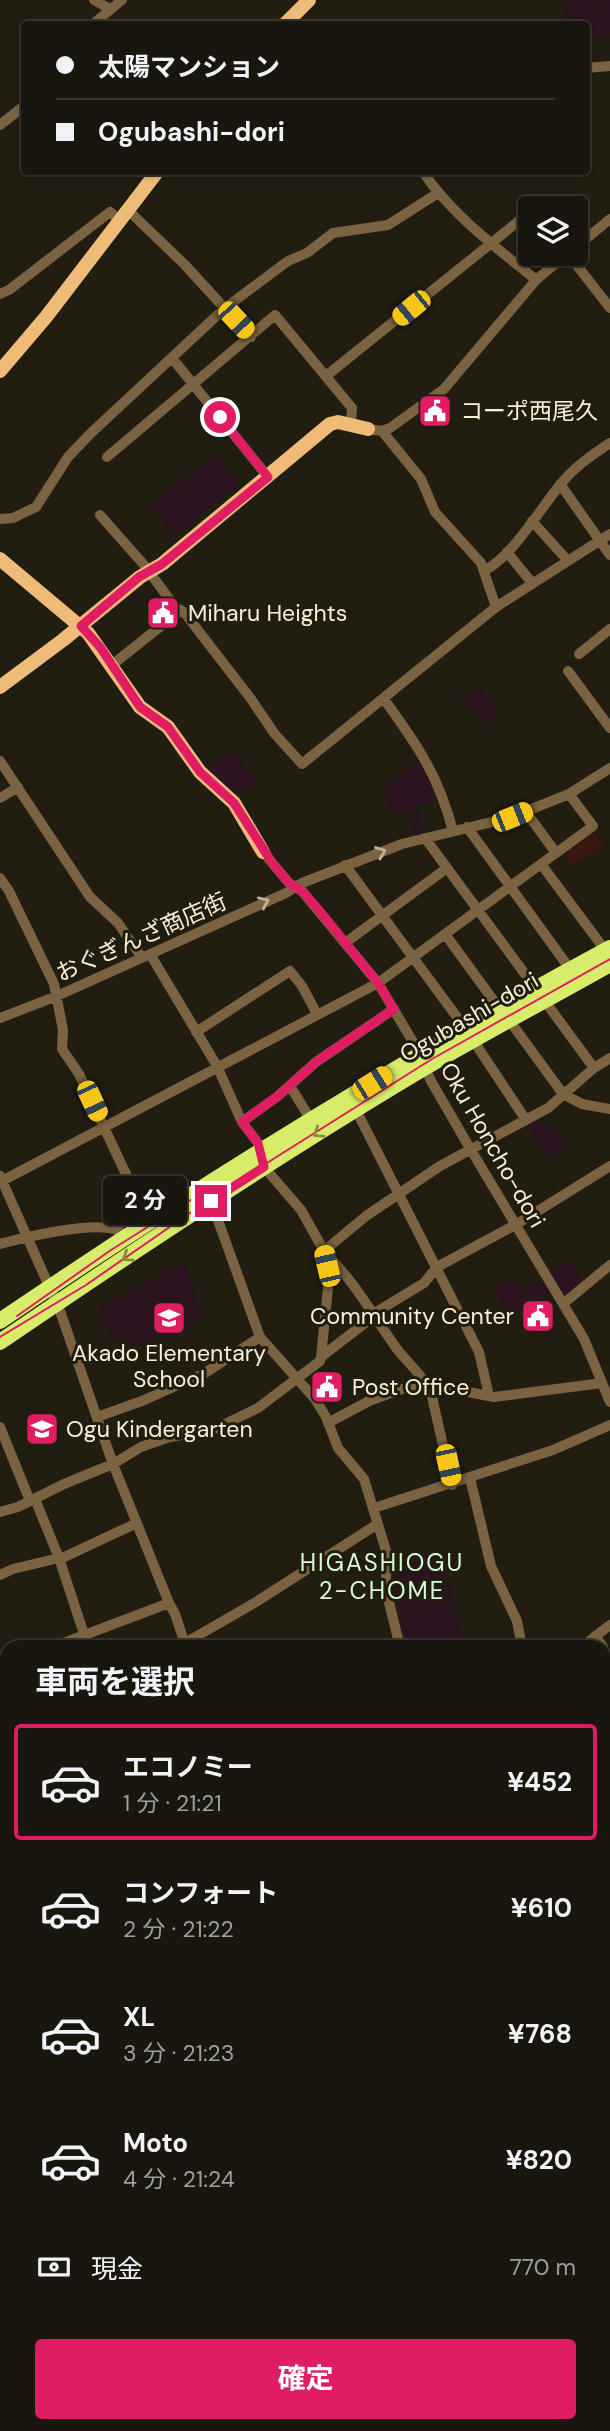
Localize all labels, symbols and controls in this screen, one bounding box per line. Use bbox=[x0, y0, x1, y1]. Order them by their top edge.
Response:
text: 太陽マンション bbox=[98, 50, 280, 84]
text: Ogubashi-dori bbox=[98, 115, 285, 149]
map controls bbox=[518, 196, 588, 266]
button: layers bbox=[518, 196, 588, 266]
car bbox=[389, 287, 434, 329]
car bbox=[214, 297, 259, 343]
public building icon: コーポ西尾久 bbox=[416, 392, 454, 430]
place label: コーポ西尾久 bbox=[460, 396, 598, 426]
route start bbox=[204, 401, 236, 433]
public building icon: Miharu Heights bbox=[144, 594, 182, 632]
place label: Miharu Heights bbox=[188, 598, 347, 628]
car bbox=[489, 799, 536, 835]
one-way arrow bbox=[375, 846, 387, 860]
street label: おぐぎんざ商店街 bbox=[51, 886, 231, 988]
one-way arrow bbox=[257, 896, 270, 910]
street label: Ogubashi-dori bbox=[394, 965, 544, 1069]
street label: Oku Honcho-dori bbox=[434, 1057, 552, 1233]
car bbox=[349, 1063, 396, 1103]
car bbox=[74, 1078, 111, 1124]
one-way arrow bbox=[312, 1125, 325, 1138]
callout: 2 分 bbox=[102, 1176, 186, 1226]
text: 2 分 bbox=[124, 1185, 166, 1215]
route end bbox=[195, 1185, 227, 1217]
car bbox=[313, 1243, 342, 1289]
one-way arrow bbox=[121, 1249, 134, 1262]
public building icon: Community Center bbox=[519, 1297, 557, 1335]
school or university icon: Akado Elementary School bbox=[150, 1299, 188, 1337]
place label: Community Center bbox=[310, 1301, 514, 1331]
place label: Akado Elementary School bbox=[72, 1338, 266, 1394]
public building icon: Post Office bbox=[308, 1368, 346, 1406]
place label: Post Office bbox=[352, 1372, 469, 1402]
school or university icon: Ogu Kindergarten bbox=[23, 1410, 61, 1448]
place label: Ogu Kindergarten bbox=[66, 1414, 253, 1444]
car bbox=[434, 1442, 463, 1488]
district label: HIGASHIOGU 2-CHOME bbox=[300, 1547, 464, 1606]
text: 車両を選択 bbox=[35, 1661, 195, 1703]
text: エコノミー bbox=[123, 1750, 253, 1784]
icon: car bbox=[39, 1751, 102, 1814]
text: ¥452 bbox=[507, 1765, 572, 1799]
text: 1 分 · 21:21 bbox=[123, 1788, 222, 1818]
text: コンフォート bbox=[123, 1876, 278, 1910]
icon: car bbox=[39, 1877, 102, 1940]
text: ¥610 bbox=[511, 1891, 572, 1925]
text: 2 分 · 21:22 bbox=[123, 1914, 234, 1944]
text: XL bbox=[123, 2000, 155, 2034]
icon: car bbox=[39, 2003, 102, 2066]
text: ¥768 bbox=[508, 2017, 572, 2051]
text: 3 分 · 21:23 bbox=[123, 2038, 234, 2068]
text: Moto bbox=[123, 2126, 188, 2160]
icon: car bbox=[39, 2129, 102, 2192]
text: ¥820 bbox=[506, 2143, 572, 2177]
text: 4 分 · 21:24 bbox=[123, 2164, 235, 2194]
icon: cash bbox=[35, 2248, 73, 2286]
text: 現金 bbox=[91, 2252, 143, 2286]
text: 770 m bbox=[509, 2252, 576, 2282]
button: 確定 bbox=[35, 2339, 576, 2419]

